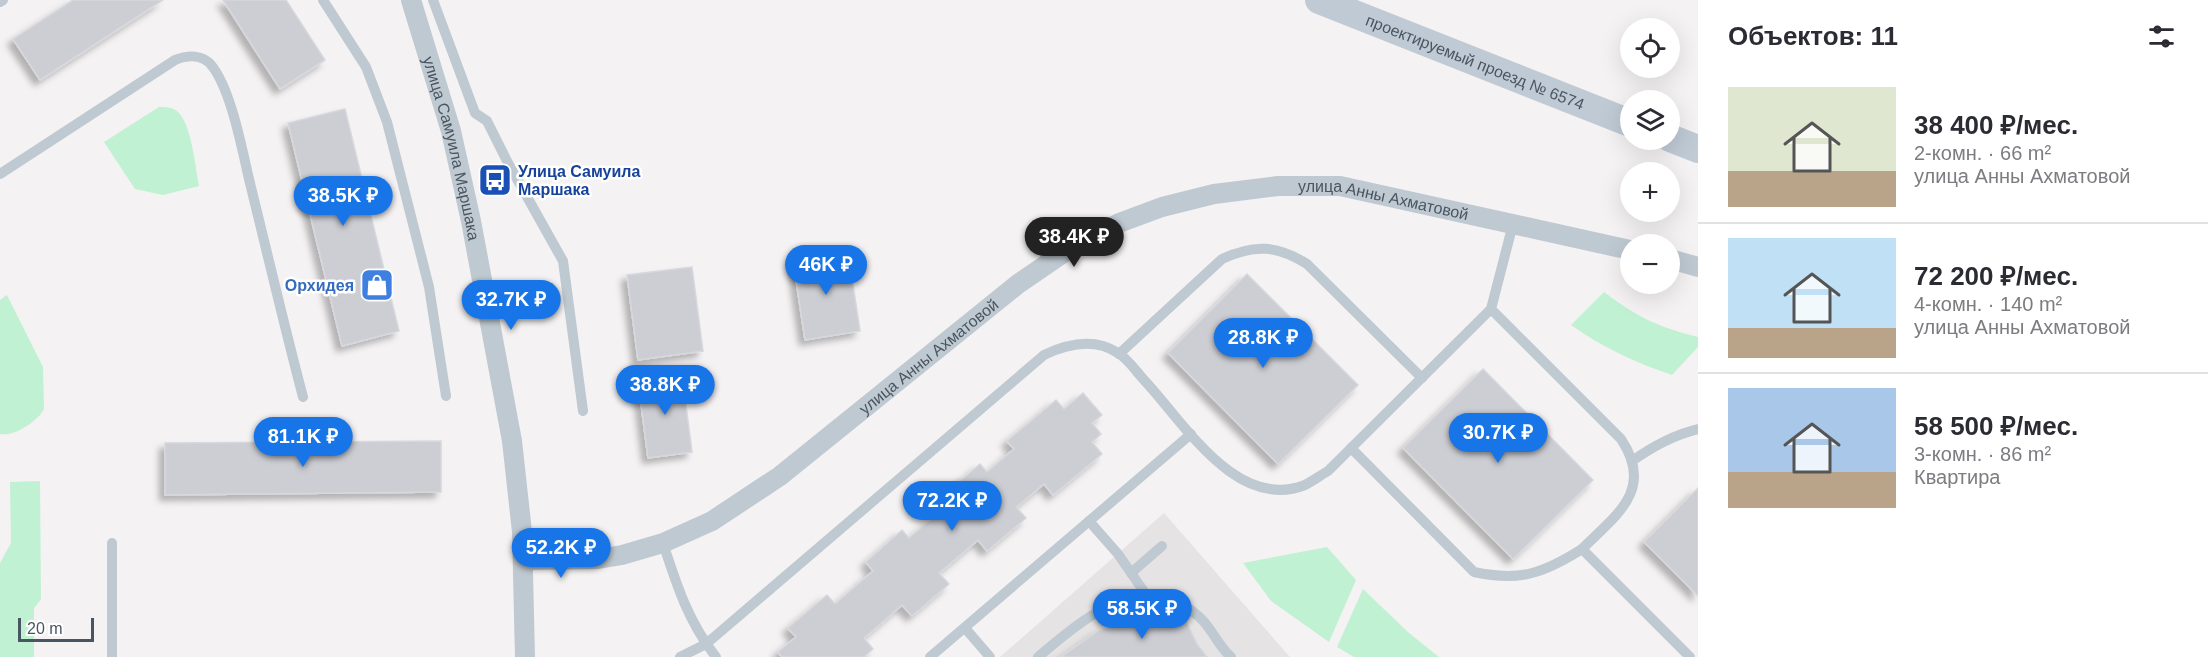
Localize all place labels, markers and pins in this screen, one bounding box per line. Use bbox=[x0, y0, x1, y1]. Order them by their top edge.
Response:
bus stop icon: Улица Самуила Маршака bbox=[477, 162, 513, 198]
place label: Улица Самуила Маршака bbox=[518, 163, 640, 198]
pin: 38.5K ₽ bbox=[288, 176, 398, 227]
pin: 38.4K ₽ bbox=[1019, 217, 1129, 268]
pin: 46K ₽ bbox=[784, 245, 868, 296]
shop icon: Орхидея bbox=[359, 267, 395, 303]
place label: Орхидея bbox=[285, 277, 354, 294]
pin: 32.7K ₽ bbox=[456, 280, 566, 331]
pin: 28.8K ₽ bbox=[1208, 318, 1318, 369]
pin: 38.8K ₽ bbox=[610, 365, 720, 416]
pin: 30.7K ₽ bbox=[1443, 413, 1553, 464]
pin: 81.1K ₽ bbox=[248, 417, 358, 468]
pin: 72.2K ₽ bbox=[897, 481, 1007, 532]
pin: 52.2K ₽ bbox=[506, 528, 616, 579]
pin: 58.5K ₽ bbox=[1087, 589, 1197, 640]

